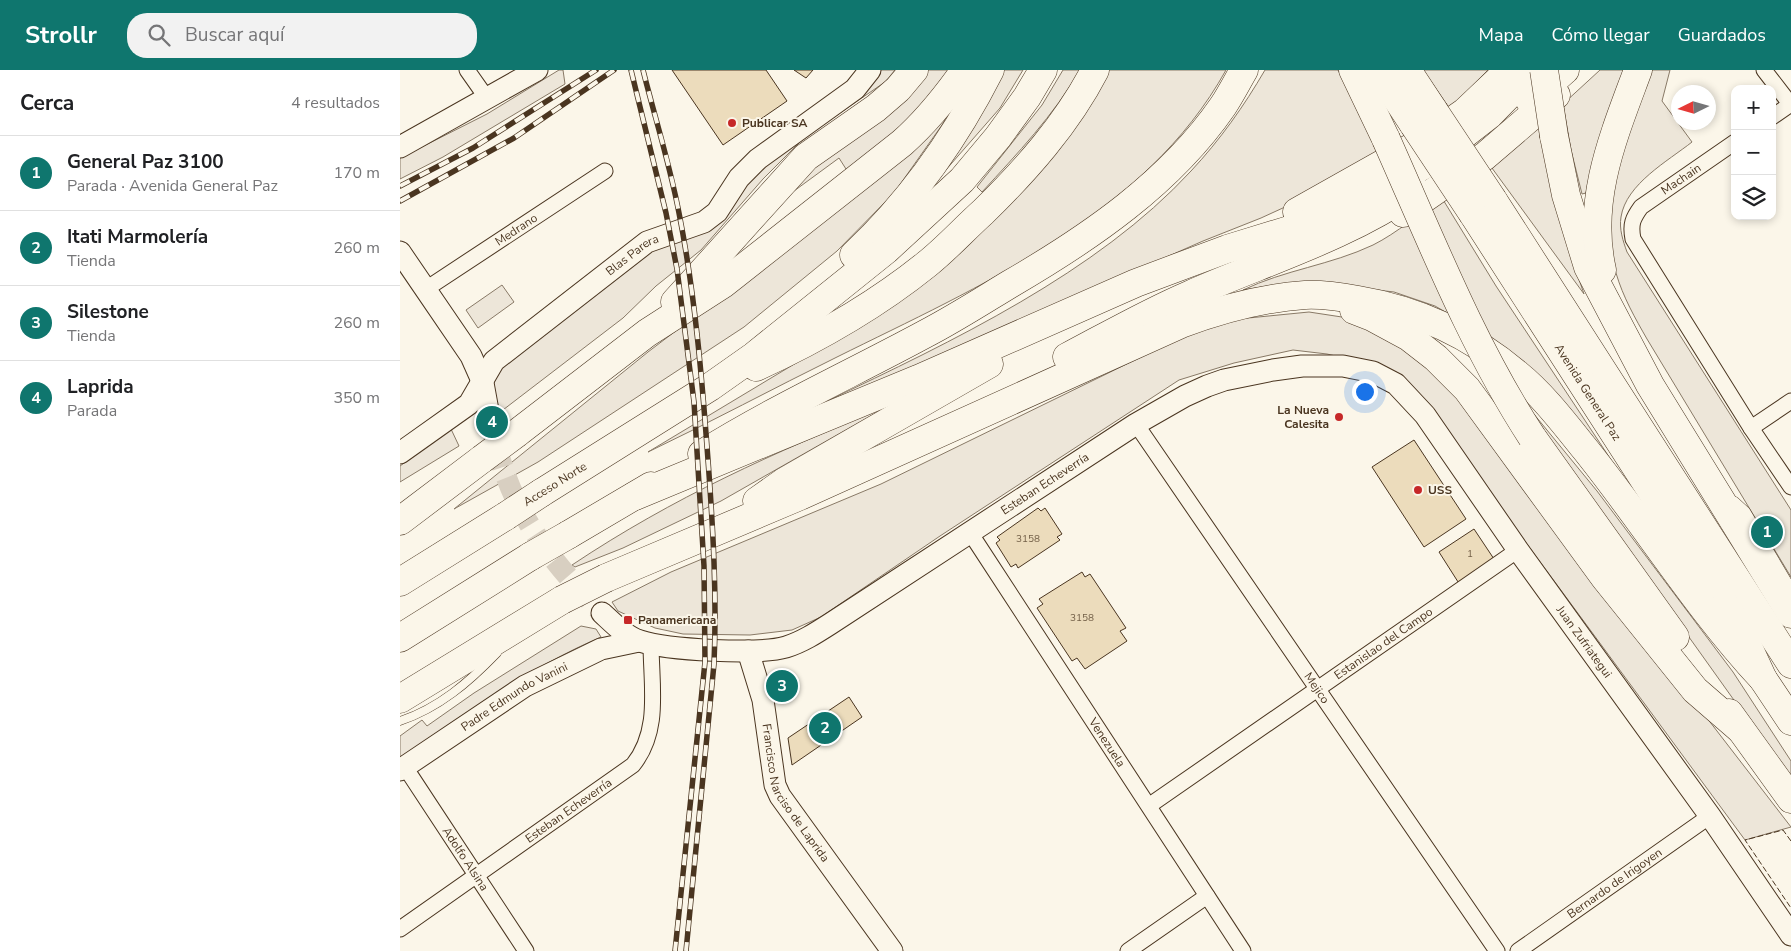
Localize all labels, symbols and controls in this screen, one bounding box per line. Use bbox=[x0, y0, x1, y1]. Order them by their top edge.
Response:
search box bbox=[127, 13, 477, 58]
text: Strollr bbox=[25, 19, 97, 51]
icon: search bbox=[145, 21, 173, 49]
text: Buscar aquí bbox=[185, 22, 284, 48]
text: Mapa bbox=[1479, 23, 1524, 47]
text: Cómo llegar bbox=[1552, 23, 1650, 47]
text: Guardados bbox=[1678, 23, 1766, 47]
north arrow bbox=[1671, 85, 1716, 130]
map controls bbox=[1731, 85, 1776, 220]
button: + bbox=[1731, 85, 1776, 130]
text: Cerca bbox=[20, 89, 74, 117]
text: 4 resultados bbox=[291, 92, 380, 114]
place label: Publicar SA bbox=[742, 115, 807, 131]
marker: Publicar SA bbox=[726, 117, 738, 129]
button: − bbox=[1731, 130, 1776, 175]
text: General Paz 3100 bbox=[67, 149, 224, 175]
street label: Machain bbox=[1658, 160, 1704, 198]
text: 1 bbox=[31, 162, 41, 184]
text: 170 m bbox=[333, 162, 380, 184]
text: Parada · Avenida General Paz bbox=[67, 175, 278, 197]
button: layers bbox=[1731, 175, 1776, 220]
street label: Medrano bbox=[492, 210, 541, 249]
text: Itati Marmolería bbox=[67, 224, 208, 250]
street label: Blas Parera bbox=[603, 231, 661, 279]
text: 2 bbox=[31, 237, 41, 259]
text: 260 m bbox=[333, 237, 380, 259]
text: Tienda bbox=[67, 250, 116, 272]
text: Silestone bbox=[67, 299, 149, 325]
text: 3 bbox=[31, 312, 41, 334]
text: 260 m bbox=[333, 312, 380, 334]
text: Tienda bbox=[67, 325, 116, 347]
street label: Avenida General Paz bbox=[1551, 341, 1625, 444]
text: Laprida bbox=[67, 374, 134, 400]
your location bbox=[1352, 379, 1378, 405]
text: 4 bbox=[31, 387, 41, 409]
text: 350 m bbox=[333, 387, 380, 409]
text: Parada bbox=[67, 400, 117, 422]
place label: La Nueva Calesita bbox=[1277, 402, 1329, 432]
pin: 4 bbox=[476, 403, 508, 441]
marker: La Nueva Calesita bbox=[1333, 411, 1345, 423]
street label: Esteban Echeverría bbox=[998, 449, 1092, 518]
street label: Acceso Norte bbox=[520, 458, 590, 510]
place label: USS bbox=[1428, 482, 1452, 498]
marker: USS bbox=[1412, 484, 1424, 496]
pin: 1 bbox=[1751, 513, 1783, 551]
house number: 3158 bbox=[1016, 532, 1040, 546]
house number: 1 bbox=[1467, 547, 1473, 561]
street label: Juan Zufriategui bbox=[1552, 602, 1616, 681]
street label: Estanislao del Campo bbox=[1331, 603, 1436, 683]
house number: 3158 bbox=[1070, 611, 1094, 625]
place label: Panamericana bbox=[638, 612, 716, 628]
marker: Panamericana bbox=[622, 614, 634, 626]
street label: Padre Edmundo Vanini bbox=[458, 658, 570, 735]
pin: 3 bbox=[766, 667, 798, 705]
street label: Mejico bbox=[1301, 669, 1333, 707]
pin: 2 bbox=[809, 709, 841, 747]
street label: Venezuela bbox=[1085, 714, 1129, 770]
street label: Francisco Narciso de Laprida bbox=[758, 723, 833, 865]
street label: Esteban Echeverría bbox=[522, 774, 615, 846]
street label: Adolfo Alsina bbox=[439, 824, 492, 894]
street label: Bernardo de Irigoyen bbox=[1564, 844, 1665, 922]

